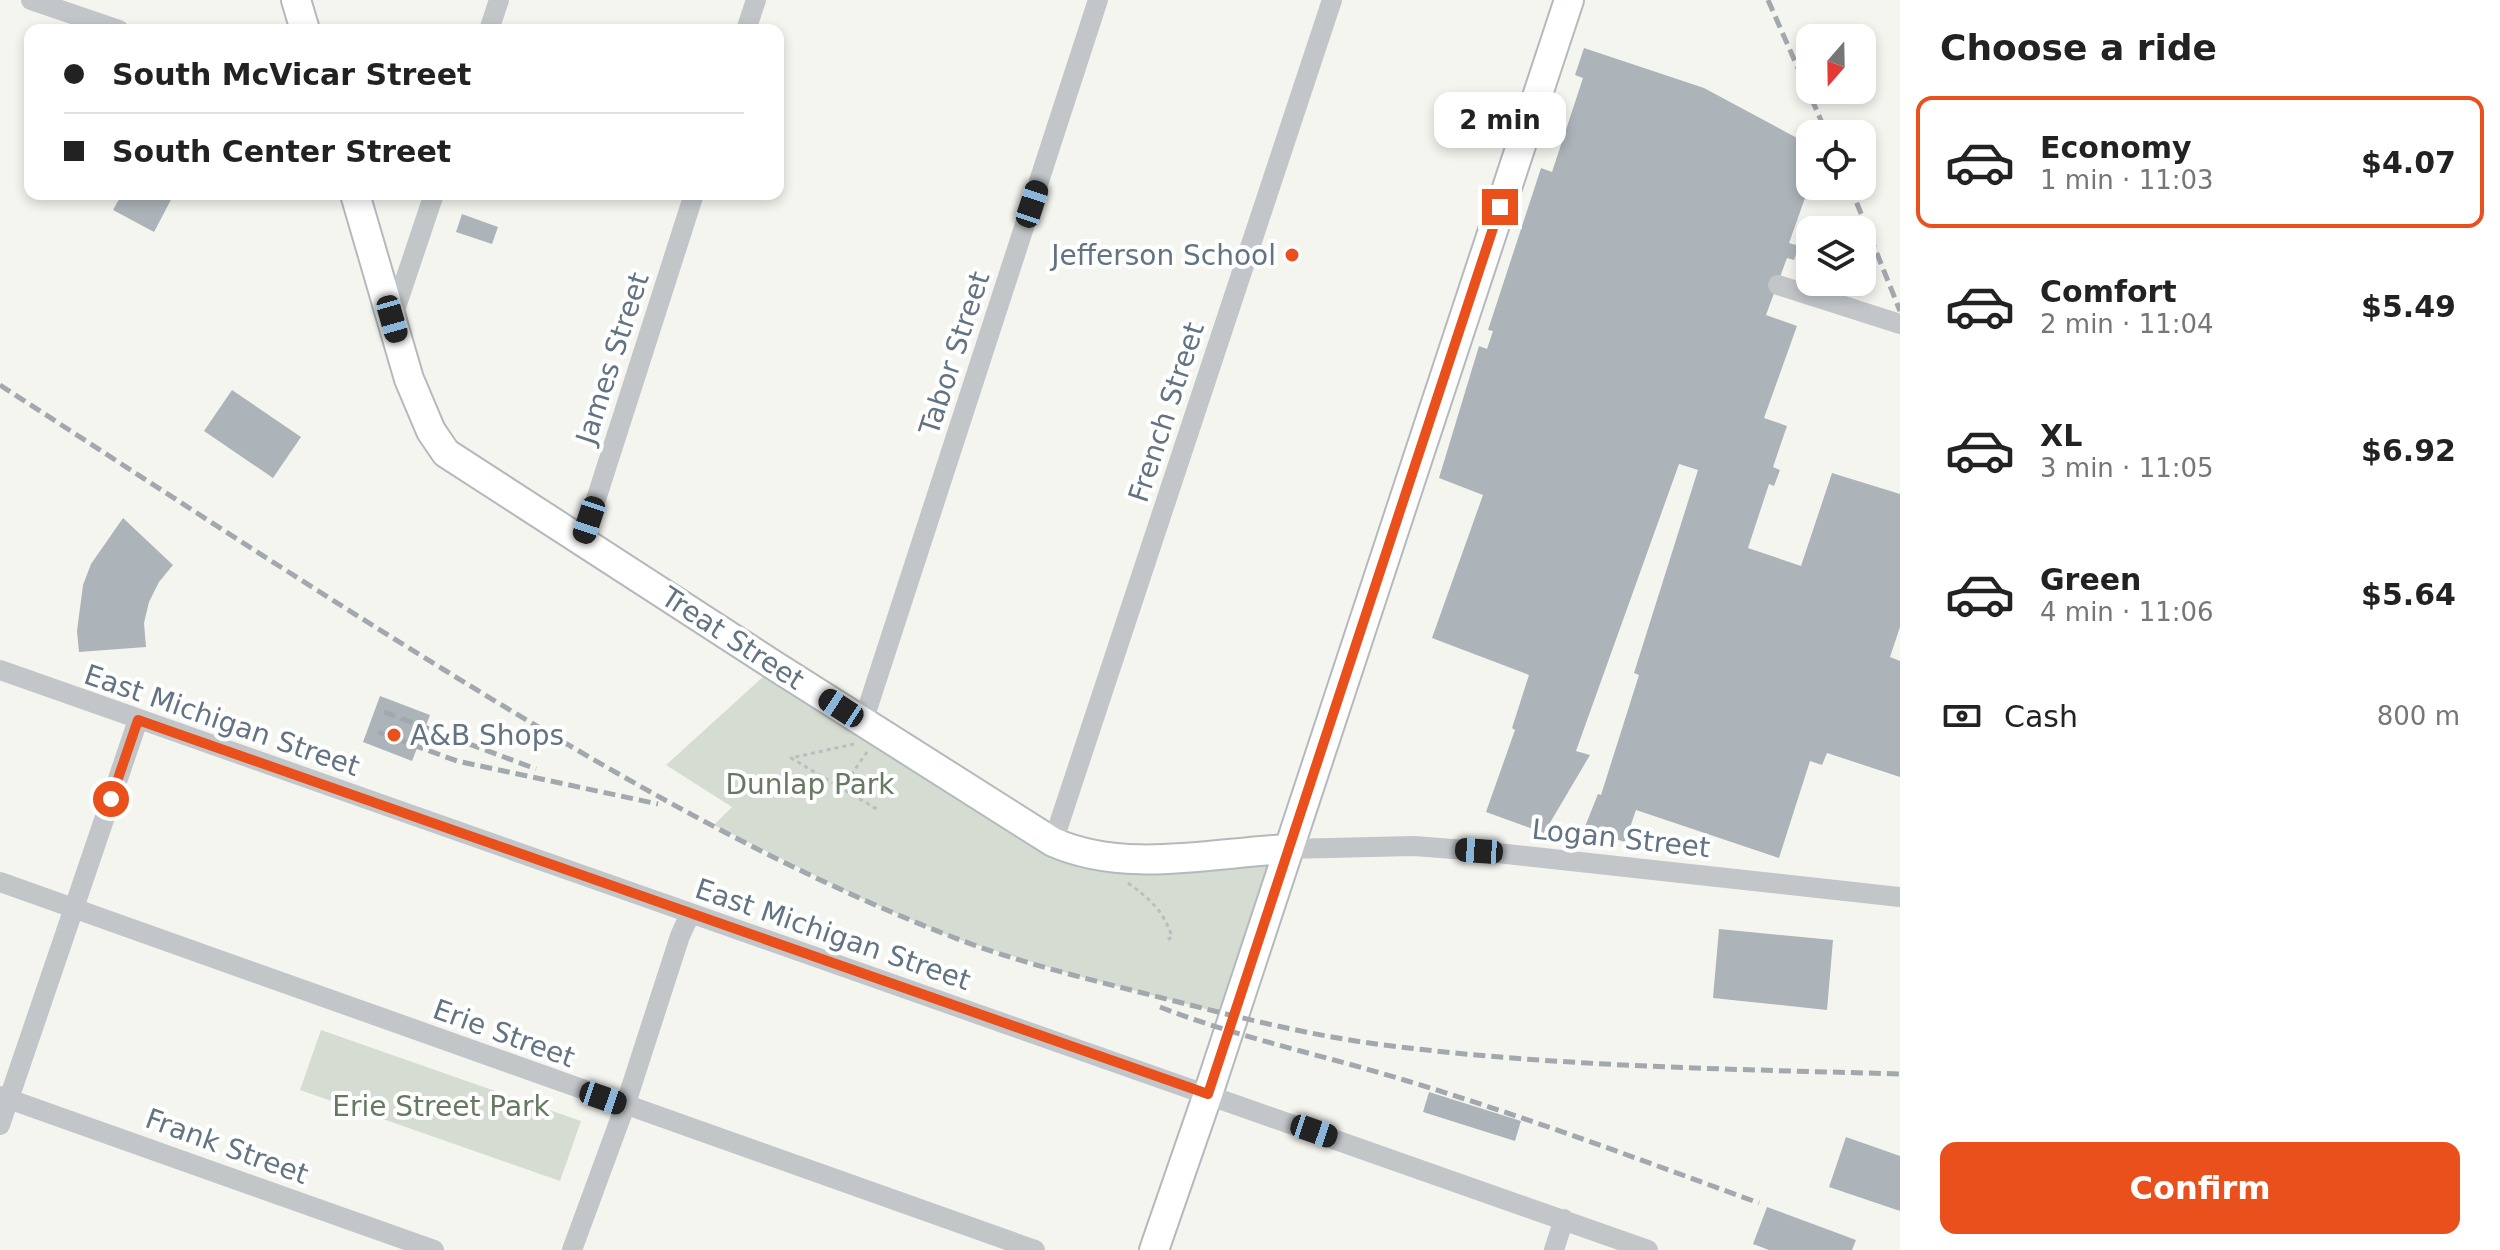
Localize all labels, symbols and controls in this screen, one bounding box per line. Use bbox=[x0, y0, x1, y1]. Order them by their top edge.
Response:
north arrow bbox=[1796, 24, 1876, 104]
map controls bbox=[1796, 24, 1876, 296]
text: Choose a ride bbox=[1940, 27, 2217, 68]
text: South McVicar Street bbox=[112, 57, 471, 92]
callout: 2 min bbox=[1434, 91, 1566, 147]
text: 2 min bbox=[1459, 105, 1541, 135]
button: locate bbox=[1796, 120, 1876, 200]
icon: car bbox=[1944, 126, 2016, 198]
text: Economy bbox=[2040, 130, 2192, 165]
text: South Center Street bbox=[112, 134, 451, 169]
text: $4.07 bbox=[2361, 145, 2456, 180]
text: 1 min · 11:03 bbox=[2040, 165, 2214, 195]
car bbox=[1013, 177, 1051, 231]
route end bbox=[1482, 189, 1518, 225]
button: layers bbox=[1796, 216, 1876, 296]
place label: Jefferson School bbox=[1049, 239, 1276, 272]
marker: Jefferson School bbox=[1283, 246, 1301, 264]
street label: Tabor Street bbox=[912, 267, 996, 440]
street label: James Street bbox=[569, 268, 656, 450]
icon: car bbox=[1944, 270, 2016, 342]
text: Comfort bbox=[2040, 274, 2177, 309]
text: $5.49 bbox=[2361, 289, 2456, 324]
car bbox=[374, 293, 410, 345]
text: 2 min · 11:04 bbox=[2040, 309, 2214, 339]
street label: French Street bbox=[1122, 318, 1211, 506]
icon: car bbox=[1944, 414, 2016, 486]
text: XL bbox=[2040, 418, 2082, 453]
text: $6.92 bbox=[2361, 433, 2456, 468]
text: 3 min · 11:05 bbox=[2040, 453, 2214, 483]
car bbox=[570, 493, 608, 547]
icon: car bbox=[1944, 558, 2016, 630]
text: Green bbox=[2040, 562, 2141, 597]
text: $5.64 bbox=[2361, 577, 2456, 612]
street label: Treat Street bbox=[654, 580, 810, 697]
text: 4 min · 11:06 bbox=[2040, 597, 2214, 627]
street label: East Michigan Street bbox=[80, 658, 364, 783]
car bbox=[814, 685, 868, 731]
icon: cash bbox=[1940, 694, 1984, 738]
text: Cash bbox=[2004, 699, 2078, 734]
text: 800 m bbox=[2377, 701, 2460, 731]
place label: A&B Shops bbox=[410, 719, 564, 752]
marker: A&B Shops bbox=[385, 726, 403, 744]
park label: Dunlap Park bbox=[725, 768, 895, 801]
route start bbox=[93, 781, 129, 817]
street label: Logan Street bbox=[1530, 813, 1712, 864]
car bbox=[1454, 837, 1504, 865]
street label: East Michigan Street bbox=[691, 872, 975, 997]
street label: Erie Street bbox=[429, 993, 579, 1074]
car bbox=[576, 1079, 630, 1117]
park label: Erie Street Park bbox=[332, 1090, 551, 1123]
street label: Frank Street bbox=[141, 1102, 313, 1191]
car bbox=[1287, 1112, 1341, 1150]
button: Confirm bbox=[1940, 1142, 2460, 1234]

